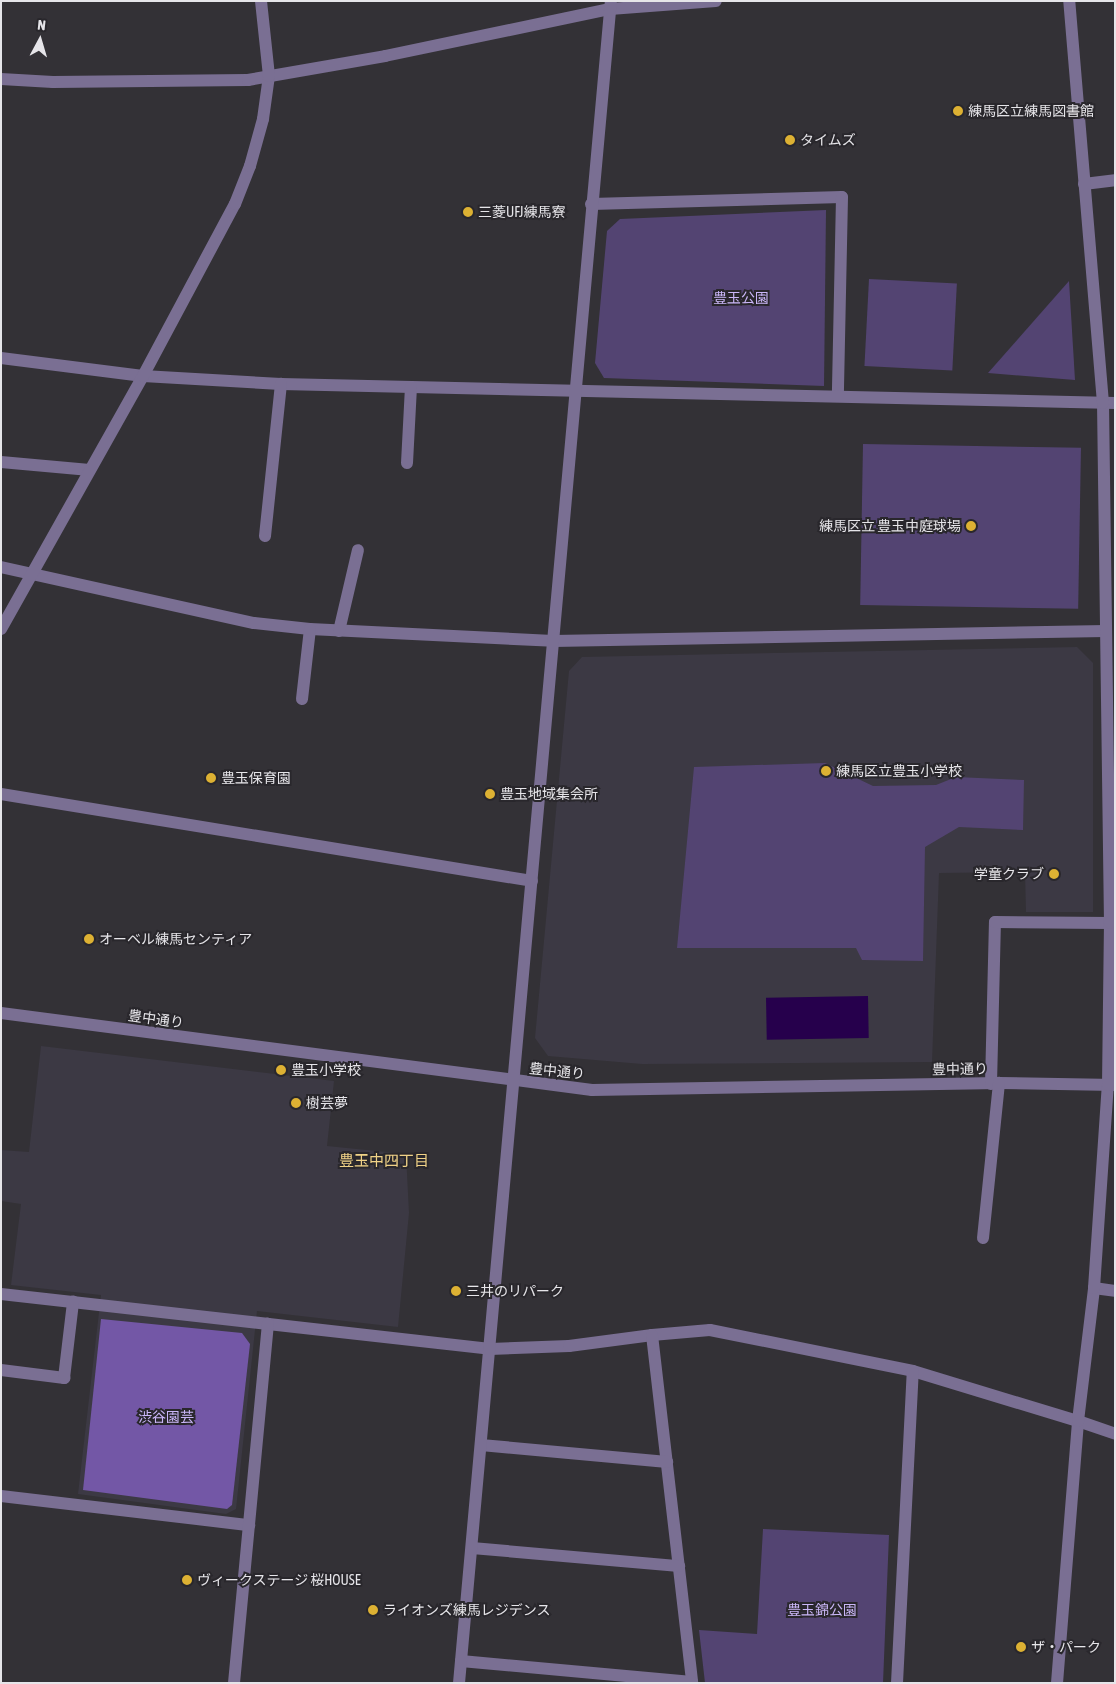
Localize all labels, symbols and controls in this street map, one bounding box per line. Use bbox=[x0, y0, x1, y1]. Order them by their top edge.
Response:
north arrow bbox=[15, 15, 65, 65]
text: N bbox=[37, 17, 47, 33]
place label: 練馬区立練馬図書館 bbox=[968, 103, 1094, 119]
marker: 練馬区立練馬図書館 bbox=[952, 105, 964, 117]
place label: タイムズ bbox=[800, 132, 856, 148]
marker: タイムズ bbox=[784, 134, 796, 146]
place label: 三菱UFJ練馬寮 bbox=[478, 204, 565, 220]
marker: 三菱UFJ練馬寮 bbox=[462, 206, 474, 218]
park label: 豊玉公園 bbox=[713, 290, 769, 306]
place label: 練馬区立 豊玉中庭球場 bbox=[819, 518, 961, 534]
marker: 練馬区立 豊玉中庭球場 bbox=[965, 520, 977, 532]
place label: 練馬区立豊玉小学校 bbox=[836, 763, 962, 779]
marker: 練馬区立豊玉小学校 bbox=[820, 765, 832, 777]
place label: 豊玉保育園 bbox=[221, 770, 291, 786]
marker: 豊玉保育園 bbox=[205, 772, 217, 784]
place label: 豊玉地域集会所 bbox=[500, 786, 598, 802]
marker: 豊玉地域集会所 bbox=[484, 788, 496, 800]
place label: 学童クラブ bbox=[974, 866, 1044, 882]
marker: 学童クラブ bbox=[1048, 868, 1060, 880]
place label: オーベル練馬センティア bbox=[99, 931, 253, 947]
marker: オーベル練馬センティア bbox=[83, 933, 95, 945]
street label: 豊中通り bbox=[127, 1007, 185, 1031]
street label: 豊中通り bbox=[528, 1060, 586, 1082]
street label: 豊中通り bbox=[932, 1060, 988, 1078]
place label: 豊玉小学校 bbox=[291, 1062, 361, 1078]
marker: 豊玉小学校 bbox=[275, 1064, 287, 1076]
place label: 樹芸夢 bbox=[306, 1095, 348, 1111]
marker: 樹芸夢 bbox=[290, 1097, 302, 1109]
district label: 豊玉中四丁目 bbox=[339, 1152, 429, 1170]
place label: 三井のリパーク bbox=[466, 1283, 564, 1299]
marker: 三井のリパーク bbox=[450, 1285, 462, 1297]
park label: 渋谷園芸 bbox=[138, 1409, 194, 1425]
place label: ヴィークステージ 桜HOUSE bbox=[197, 1572, 361, 1588]
marker: ヴィークステージ 桜HOUSE bbox=[181, 1574, 193, 1586]
place label: ライオンズ練馬レジデンス bbox=[383, 1602, 551, 1618]
park label: 豊玉錦公園 bbox=[787, 1602, 857, 1618]
marker: ライオンズ練馬レジデンス bbox=[367, 1604, 379, 1616]
place label: ザ・パーク bbox=[1031, 1639, 1101, 1655]
marker: ザ・パーク bbox=[1015, 1641, 1027, 1653]

